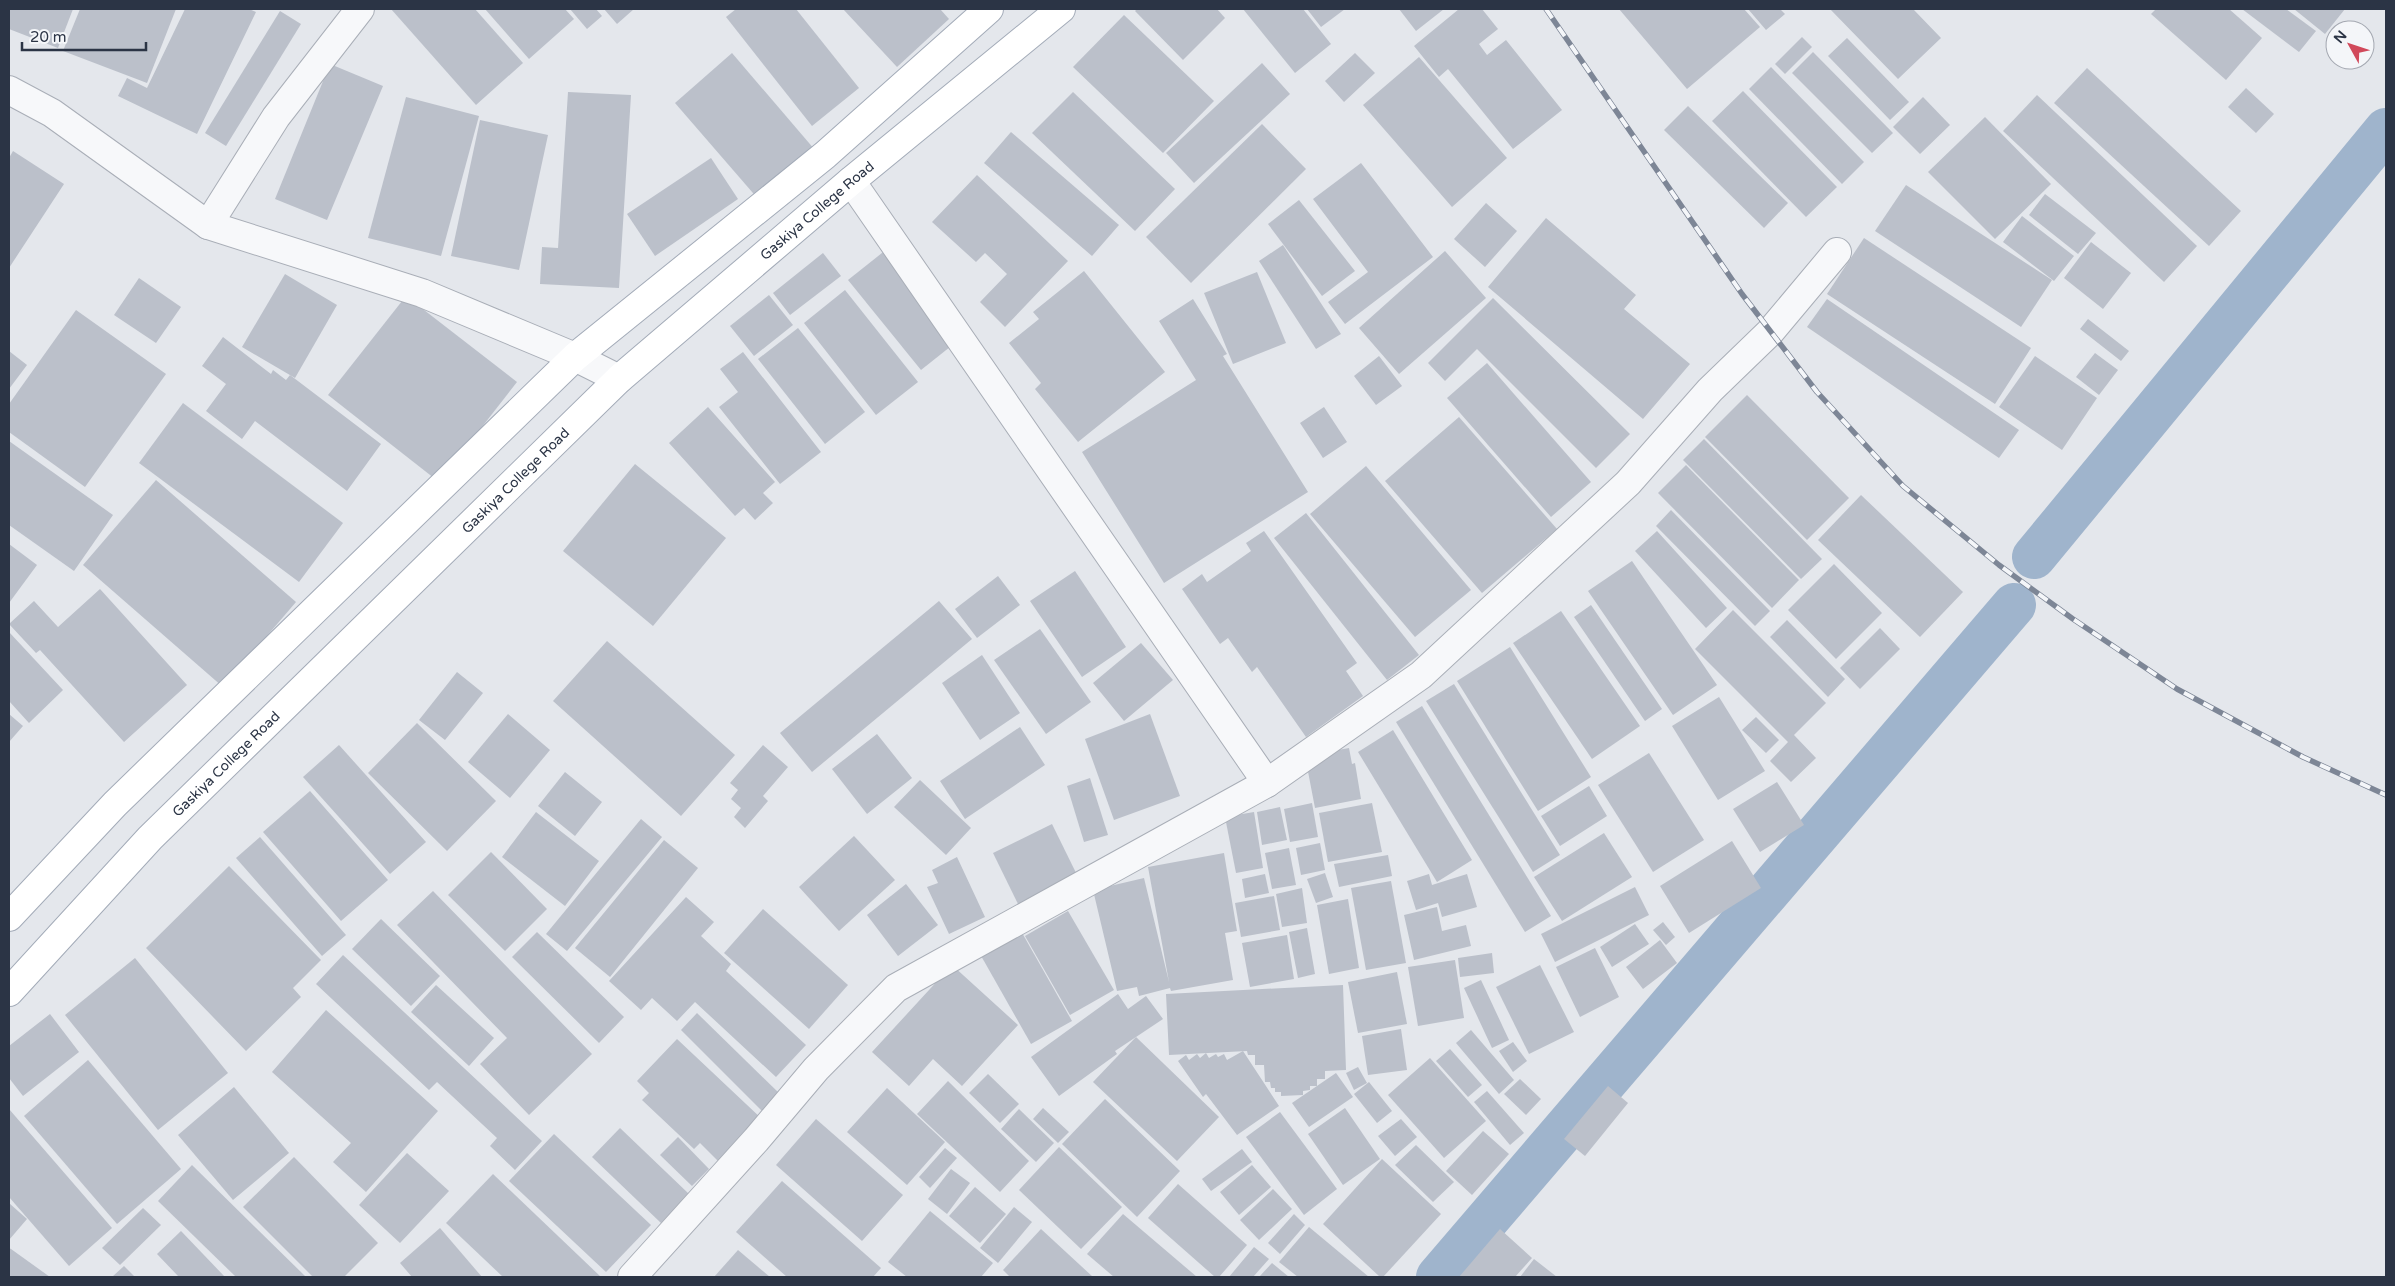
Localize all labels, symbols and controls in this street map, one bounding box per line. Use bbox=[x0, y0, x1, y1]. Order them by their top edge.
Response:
scale bar bbox=[22, 20, 146, 52]
north arrow bbox=[2325, 20, 2375, 70]
text: N bbox=[2330, 27, 2351, 47]
text: 20 m bbox=[30, 28, 67, 46]
street label: Gaskiya College Road bbox=[757, 158, 878, 264]
street label: Gaskiya College Road bbox=[458, 424, 573, 537]
street label: Gaskiya College Road bbox=[169, 708, 284, 820]

